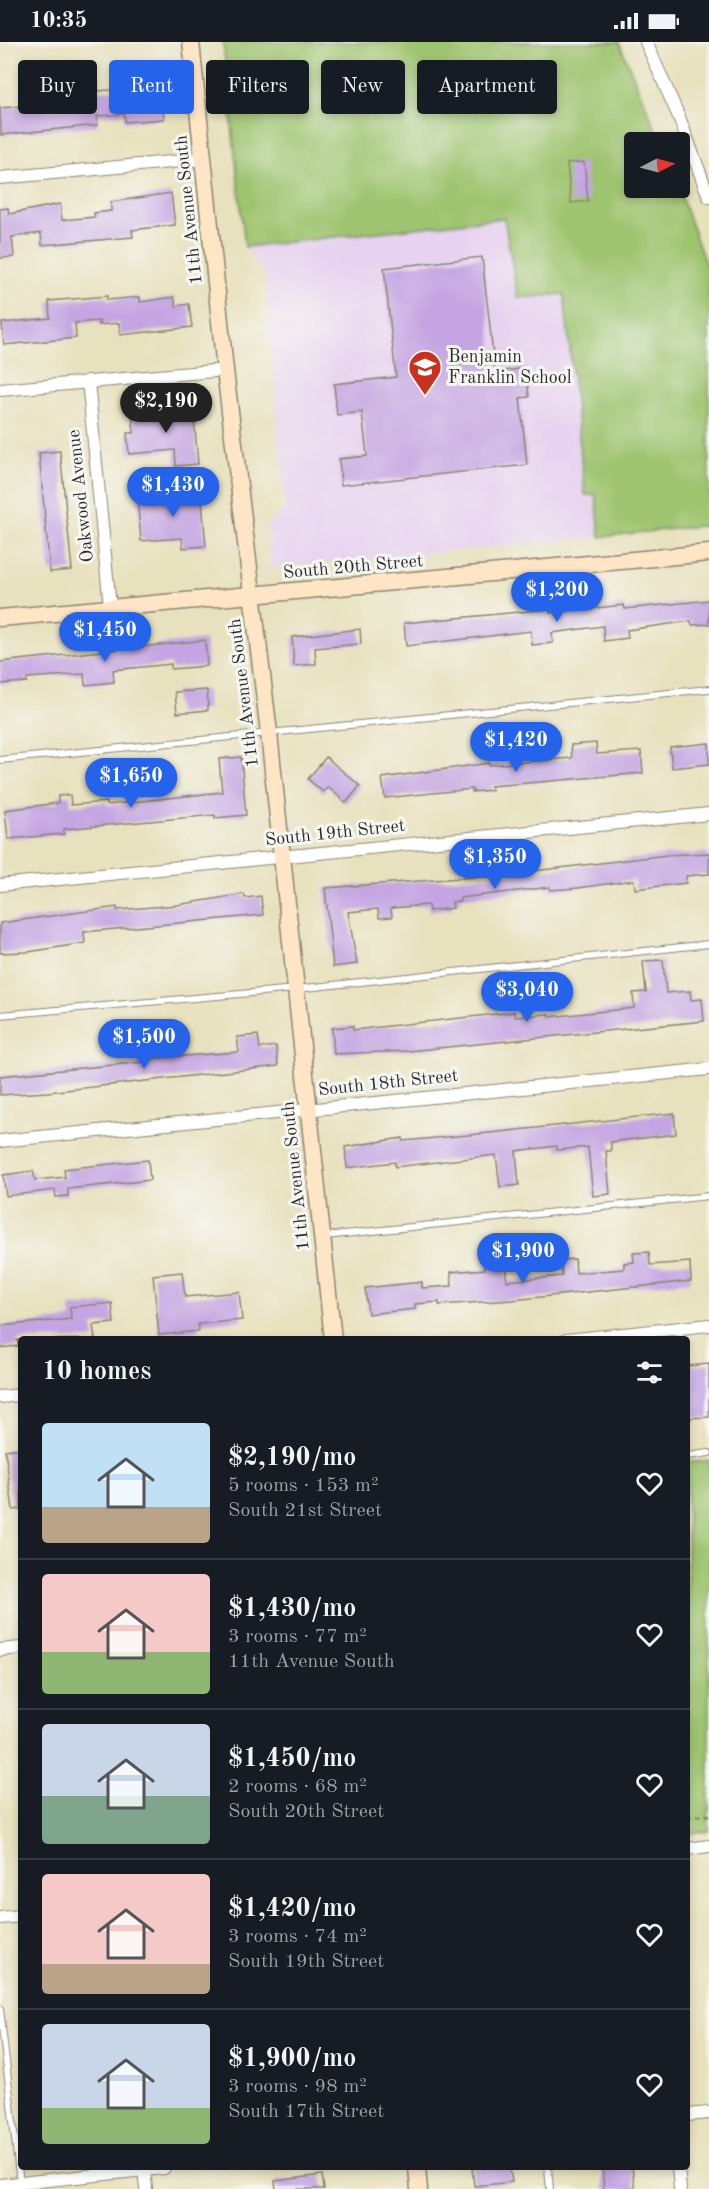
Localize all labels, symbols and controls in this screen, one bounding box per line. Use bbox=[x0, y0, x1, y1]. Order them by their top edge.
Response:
text: 10:35 bbox=[30, 10, 87, 32]
chip: Buy bbox=[18, 60, 97, 114]
chip: Rent bbox=[109, 60, 194, 114]
chip: Filters bbox=[206, 60, 309, 114]
chip: New bbox=[321, 60, 405, 114]
chip: Apartment bbox=[417, 60, 557, 114]
north arrow bbox=[624, 132, 690, 198]
map controls bbox=[624, 132, 690, 198]
street label: 11th Avenue South bbox=[172, 134, 206, 286]
place label: Benjamin Franklin School bbox=[448, 348, 572, 387]
school or university icon: Benjamin Franklin School bbox=[407, 349, 443, 396]
pin: $2,190 bbox=[117, 383, 215, 434]
text: $2,190 bbox=[134, 392, 198, 412]
street label: Oakwood Avenue bbox=[65, 429, 97, 563]
pin: $1,430 bbox=[124, 467, 222, 518]
text: $1,430 bbox=[141, 476, 205, 496]
street label: South 20th Street bbox=[282, 552, 424, 582]
pin: $1,200 bbox=[508, 572, 606, 623]
text: $1,200 bbox=[525, 581, 589, 601]
pin: $1,450 bbox=[56, 612, 154, 663]
street label: 11th Avenue South bbox=[226, 617, 262, 769]
text: $1,450 bbox=[73, 621, 137, 641]
pin: $1,420 bbox=[467, 722, 565, 773]
text: $1,420 bbox=[484, 731, 548, 751]
pin: $1,650 bbox=[82, 758, 180, 809]
text: $1,650 bbox=[99, 767, 163, 787]
street label: South 19th Street bbox=[264, 817, 406, 849]
pin: $1,350 bbox=[446, 839, 544, 890]
text: $1,350 bbox=[463, 848, 527, 868]
pin: $3,040 bbox=[478, 972, 576, 1023]
text: $3,040 bbox=[495, 981, 559, 1001]
pin: $1,500 bbox=[95, 1019, 193, 1070]
text: $1,500 bbox=[112, 1028, 176, 1048]
street label: South 18th Street bbox=[317, 1067, 459, 1099]
street label: 11th Avenue South bbox=[279, 1100, 313, 1252]
pin: $1,900 bbox=[474, 1233, 572, 1284]
text: $1,900 bbox=[491, 1242, 555, 1262]
icon: filters bbox=[633, 1356, 666, 1389]
text: 10 homes bbox=[42, 1359, 151, 1385]
text: $2,190/mo bbox=[228, 1445, 356, 1471]
icon: home bbox=[90, 1447, 162, 1519]
icon: heart bbox=[633, 1467, 666, 1500]
text: 5 rooms · 153 m² bbox=[228, 1476, 378, 1496]
text: South 21st Street bbox=[228, 1501, 382, 1521]
text: $1,430/mo bbox=[228, 1596, 356, 1622]
icon: home bbox=[90, 1598, 162, 1670]
icon: heart bbox=[633, 1618, 666, 1651]
text: 3 rooms · 77 m² bbox=[228, 1627, 367, 1647]
text: 11th Avenue South bbox=[228, 1652, 395, 1672]
text: $1,450/mo bbox=[228, 1746, 356, 1772]
icon: home bbox=[90, 1748, 162, 1820]
icon: heart bbox=[633, 1768, 666, 1801]
text: 2 rooms · 68 m² bbox=[228, 1777, 367, 1797]
text: South 20th Street bbox=[228, 1802, 384, 1822]
text: $1,420/mo bbox=[228, 1896, 356, 1922]
icon: home bbox=[90, 1898, 162, 1970]
icon: heart bbox=[633, 1918, 666, 1951]
text: 3 rooms · 74 m² bbox=[228, 1927, 367, 1947]
text: South 19th Street bbox=[228, 1952, 384, 1972]
text: $1,900/mo bbox=[228, 2046, 356, 2072]
icon: home bbox=[90, 2048, 162, 2120]
icon: heart bbox=[633, 2068, 666, 2101]
text: 3 rooms · 98 m² bbox=[228, 2077, 367, 2097]
text: South 17th Street bbox=[228, 2102, 384, 2122]

